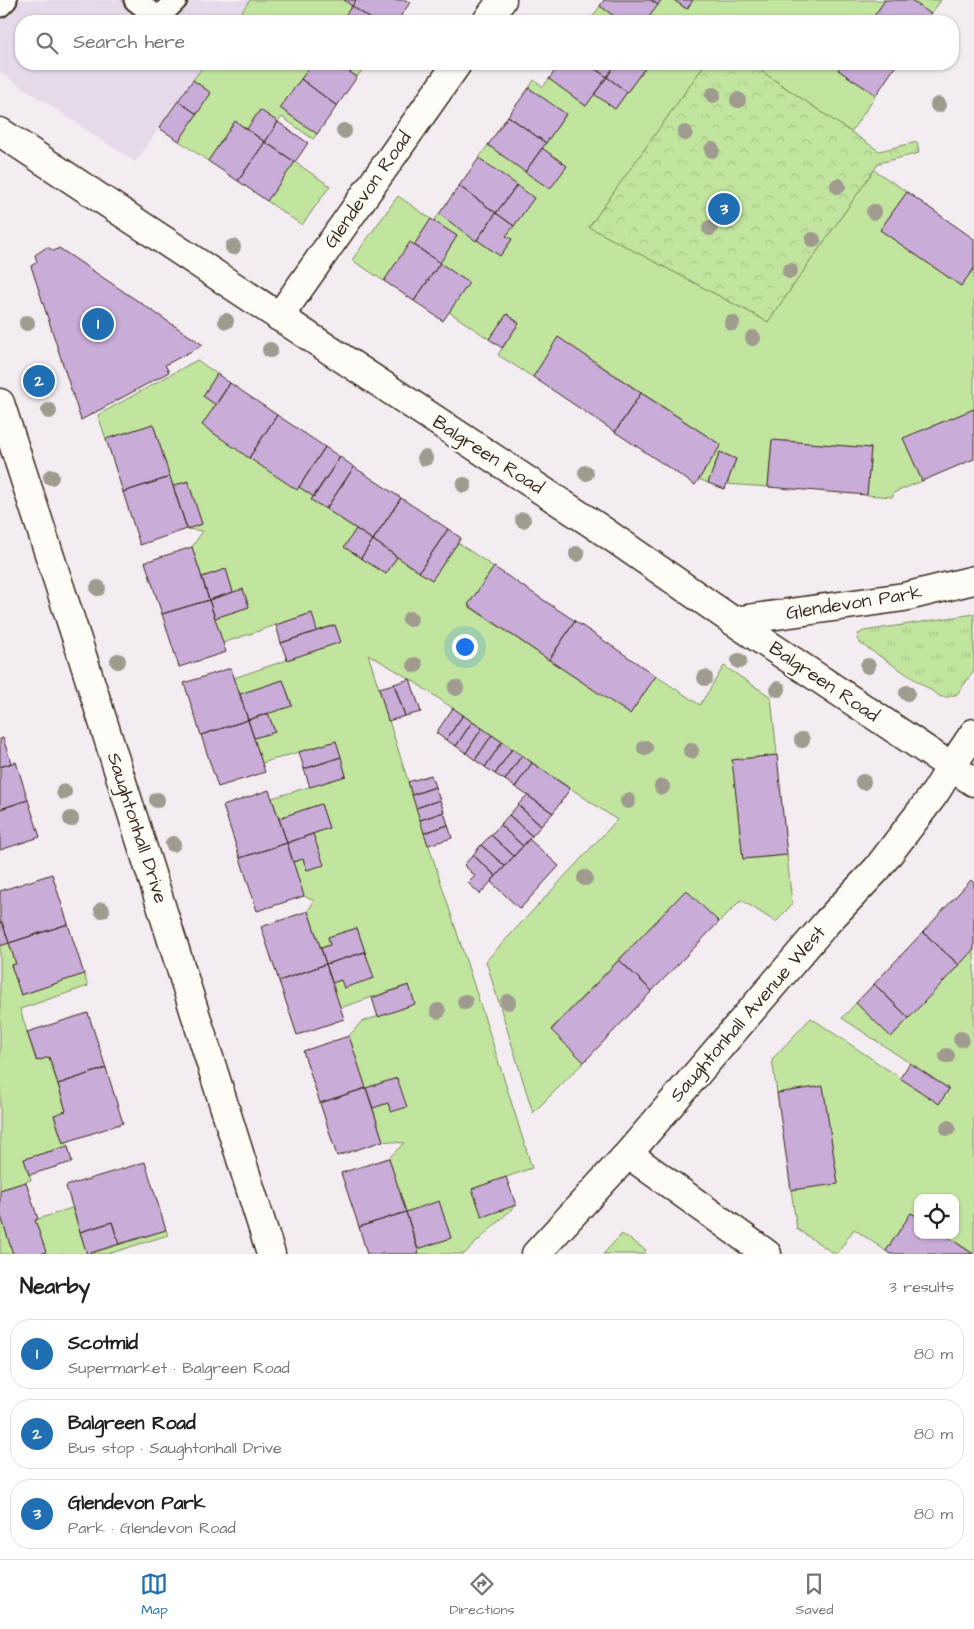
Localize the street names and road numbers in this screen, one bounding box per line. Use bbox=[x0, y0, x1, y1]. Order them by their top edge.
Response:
street label: Glendevon Road bbox=[318, 126, 419, 254]
street label: Balgreen Road bbox=[427, 409, 549, 502]
street label: Glendevon Park bbox=[784, 579, 924, 627]
street label: Balgreen Road bbox=[763, 635, 885, 730]
street label: Saughtonhall Drive bbox=[99, 749, 174, 907]
street label: Saughtonhall Avenue West bbox=[664, 920, 833, 1109]

